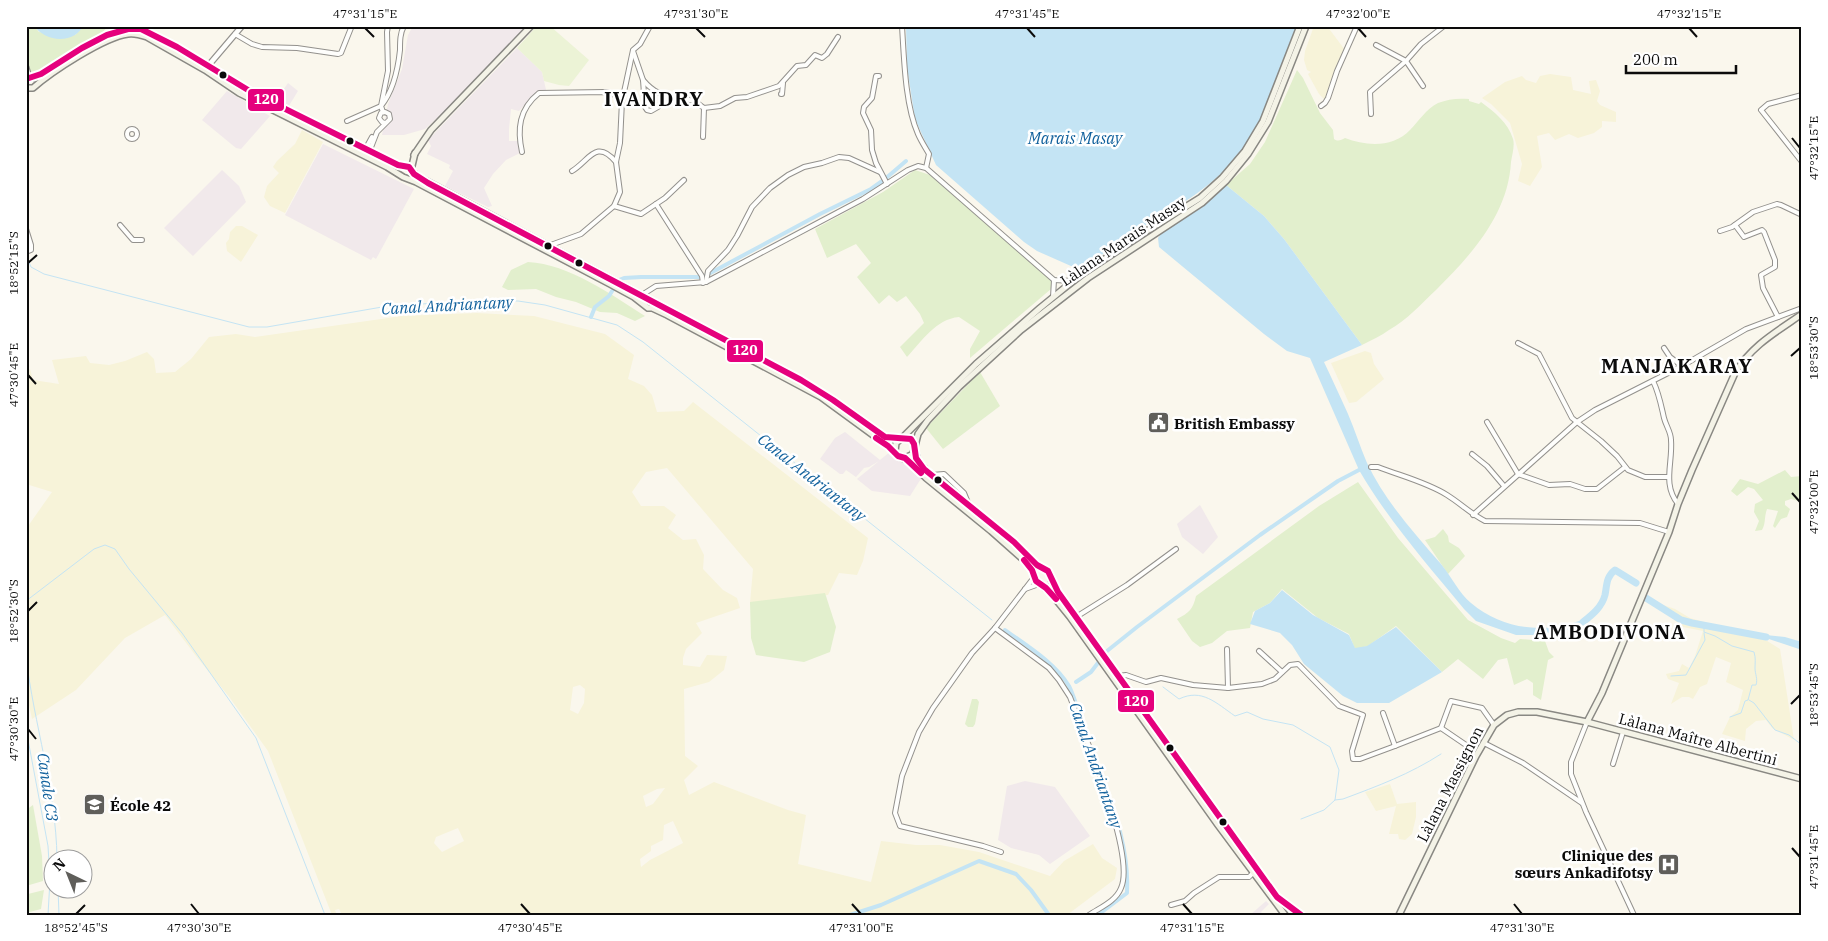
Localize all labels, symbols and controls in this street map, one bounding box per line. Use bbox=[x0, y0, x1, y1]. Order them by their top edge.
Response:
text: 47°31'15"E bbox=[333, 6, 397, 21]
text: 47°31'30"E bbox=[664, 6, 728, 21]
text: 47°31'45"E bbox=[995, 6, 1059, 21]
text: 47°32'00"E bbox=[1326, 6, 1390, 21]
text: 47°32'15"E bbox=[1657, 6, 1721, 21]
scale bar bbox=[1626, 42, 1736, 74]
text: 200 m bbox=[1633, 50, 1678, 69]
unlabelled marker bbox=[218, 70, 228, 80]
district label: IVANDRY bbox=[604, 85, 704, 112]
line badge: 120 bbox=[247, 88, 285, 112]
text: 120 bbox=[253, 90, 279, 108]
text: 47°32'15"E bbox=[1806, 116, 1821, 180]
water label: Marais Masay bbox=[1027, 128, 1124, 148]
unlabelled marker bbox=[345, 136, 355, 146]
street label: Làlana Marais Masay bbox=[1057, 192, 1189, 290]
text: 18°52'15"S bbox=[6, 231, 21, 295]
unlabelled marker bbox=[543, 241, 553, 251]
unlabelled marker bbox=[574, 258, 584, 268]
water label: Canal Andriantany bbox=[381, 291, 515, 318]
text: 18°53'30"S bbox=[1806, 316, 1821, 380]
line badge: 120 bbox=[726, 339, 764, 363]
text: 120 bbox=[732, 341, 758, 359]
text: 47°30'45"E bbox=[6, 343, 21, 407]
district label: MANJAKARAY bbox=[1601, 352, 1753, 379]
public building icon: British Embassy bbox=[1146, 411, 1170, 435]
place label: British Embassy bbox=[1174, 414, 1295, 433]
water label: Canal Andriantany bbox=[754, 429, 871, 527]
text: 47°32'00"E bbox=[1806, 470, 1821, 534]
unlabelled marker bbox=[933, 475, 943, 485]
text: 18°52'30"S bbox=[6, 579, 21, 643]
district label: AMBODIVONA bbox=[1534, 618, 1686, 645]
text: 18°53'45"S bbox=[1806, 663, 1821, 727]
line badge: 120 bbox=[1117, 689, 1155, 713]
text: 120 bbox=[1123, 692, 1149, 710]
text: 47°30'30"E bbox=[6, 697, 21, 761]
water label: Canal Andriantany bbox=[1065, 699, 1127, 832]
street label: Làlana Maître Albertini bbox=[1617, 709, 1780, 769]
street label: Làlana Massignon bbox=[1413, 723, 1488, 845]
unlabelled marker bbox=[1165, 743, 1175, 753]
water label: Canale C3 bbox=[33, 751, 63, 823]
school or university icon: École 42 bbox=[82, 793, 106, 817]
place label: École 42 bbox=[110, 796, 171, 815]
unlabelled marker bbox=[1218, 817, 1228, 827]
text: 47°31'45"E bbox=[1806, 825, 1821, 889]
place label: Clinique des sœurs Ankadifotsy bbox=[1515, 846, 1653, 882]
north arrow bbox=[42, 848, 92, 898]
hospital icon: Clinique des sœurs Ankadifotsy bbox=[1657, 852, 1681, 876]
text: N bbox=[49, 854, 69, 875]
text: 18°52'45"S bbox=[44, 920, 108, 935]
text: 47°30'30"E bbox=[167, 920, 231, 935]
text: 47°30'45"E bbox=[498, 920, 562, 935]
text: 47°31'00"E bbox=[829, 920, 893, 935]
text: 47°31'15"E bbox=[1160, 920, 1224, 935]
text: 47°31'30"E bbox=[1490, 920, 1554, 935]

